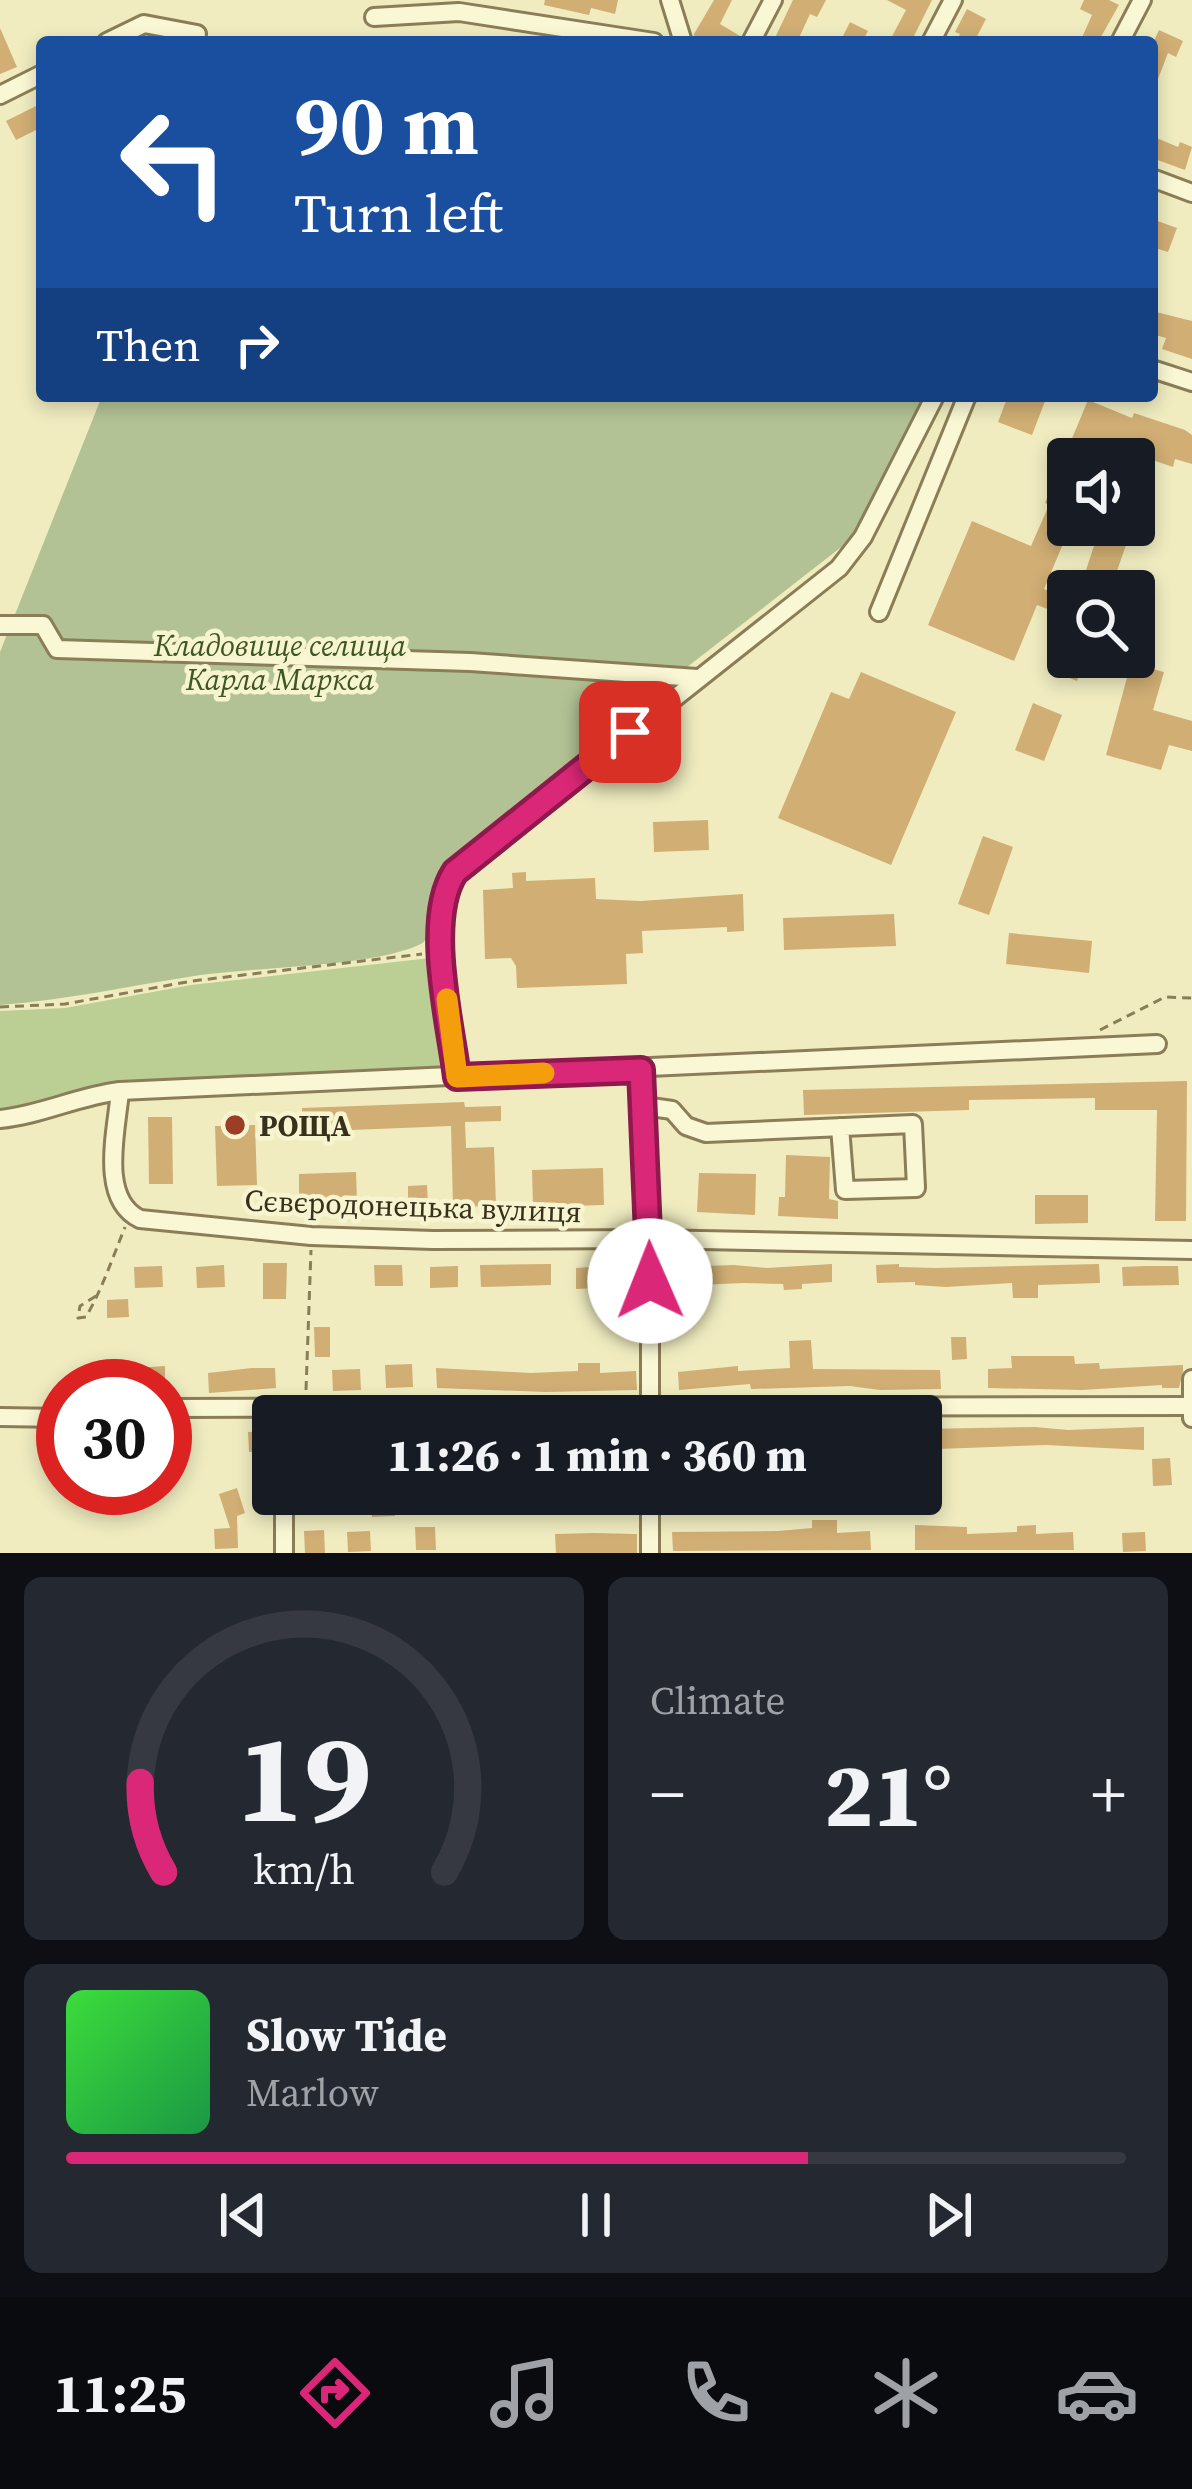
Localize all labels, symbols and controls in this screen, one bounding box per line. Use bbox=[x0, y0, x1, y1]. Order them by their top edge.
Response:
text: 90 m bbox=[294, 67, 479, 182]
icon: left bbox=[96, 84, 252, 240]
text: Turn left bbox=[294, 176, 503, 250]
icon: right bbox=[224, 312, 290, 378]
text: Then bbox=[96, 314, 200, 376]
map controls bbox=[1047, 438, 1155, 678]
button: sound bbox=[1047, 438, 1155, 546]
button: search bbox=[1047, 570, 1155, 678]
park label: Кладовище селища Карла Маркса bbox=[153, 625, 406, 700]
pin bbox=[579, 681, 681, 783]
icon: arrive bbox=[597, 699, 663, 765]
place label: РОЩА bbox=[259, 1105, 351, 1146]
marker: РОЩА bbox=[222, 1112, 248, 1138]
street label: Сєвєродонецька вулиця bbox=[244, 1180, 582, 1232]
position arrow bbox=[587, 1218, 713, 1344]
speed limit sign: 30 bbox=[36, 1359, 192, 1515]
text: 11:26 · 1 min · 360 m bbox=[387, 1424, 807, 1486]
text: Climate bbox=[650, 1674, 785, 1727]
text: 19 bbox=[236, 1692, 372, 1863]
text: 21° bbox=[824, 1733, 952, 1856]
text: − bbox=[650, 1749, 685, 1839]
text: + bbox=[1091, 1749, 1126, 1839]
text: km/h bbox=[253, 1839, 355, 1897]
text: Slow Tide bbox=[246, 2004, 447, 2066]
text: Marlow bbox=[246, 2066, 379, 2119]
icon: previous bbox=[210, 2182, 276, 2248]
icon: pause bbox=[563, 2182, 629, 2248]
icon: next bbox=[916, 2182, 982, 2248]
icon: directions bbox=[293, 2351, 377, 2435]
icon: music bbox=[483, 2351, 567, 2435]
icon: phone bbox=[674, 2351, 758, 2435]
icon: climate bbox=[864, 2351, 948, 2435]
icon: car bbox=[1055, 2351, 1139, 2435]
text: 11:25 bbox=[53, 2356, 187, 2430]

